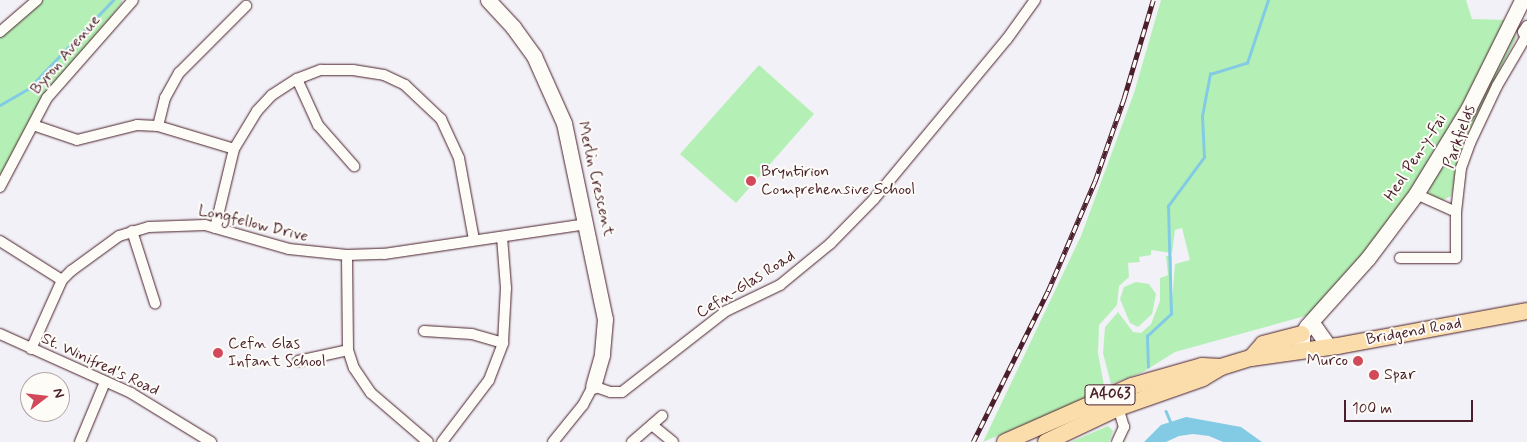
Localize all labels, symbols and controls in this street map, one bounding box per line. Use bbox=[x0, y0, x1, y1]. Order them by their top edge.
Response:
street label: Byron Avenue bbox=[29, 13, 103, 97]
street label: Parkfields bbox=[1440, 103, 1480, 171]
street label: Heol Pen-y-Fai bbox=[1381, 111, 1451, 205]
street label: Merlin Crescent bbox=[573, 122, 617, 236]
place label: Bryntirion Comprehensive School bbox=[761, 162, 915, 200]
marker: Bryntirion Comprehensive School bbox=[745, 175, 757, 187]
street label: Longfellow Drive bbox=[197, 201, 309, 247]
street label: Cefn-Glas Road bbox=[694, 247, 798, 323]
street label: Bridgend Road bbox=[1365, 314, 1463, 350]
street label: St. Winifred's Road bbox=[38, 329, 162, 401]
place label: Cefn Glas Infant School bbox=[228, 334, 327, 372]
marker: Cefn Glas Infant School bbox=[212, 347, 224, 359]
place label: Murco bbox=[1307, 351, 1348, 371]
marker: Murco bbox=[1352, 355, 1364, 367]
place label: Spar bbox=[1384, 365, 1416, 385]
marker: Spar bbox=[1368, 369, 1380, 381]
north arrow bbox=[20, 372, 70, 422]
road number: A4063 bbox=[1084, 382, 1136, 408]
text: N bbox=[49, 386, 68, 400]
scale bar bbox=[1347, 390, 1476, 422]
text: 100 m bbox=[1352, 399, 1392, 419]

